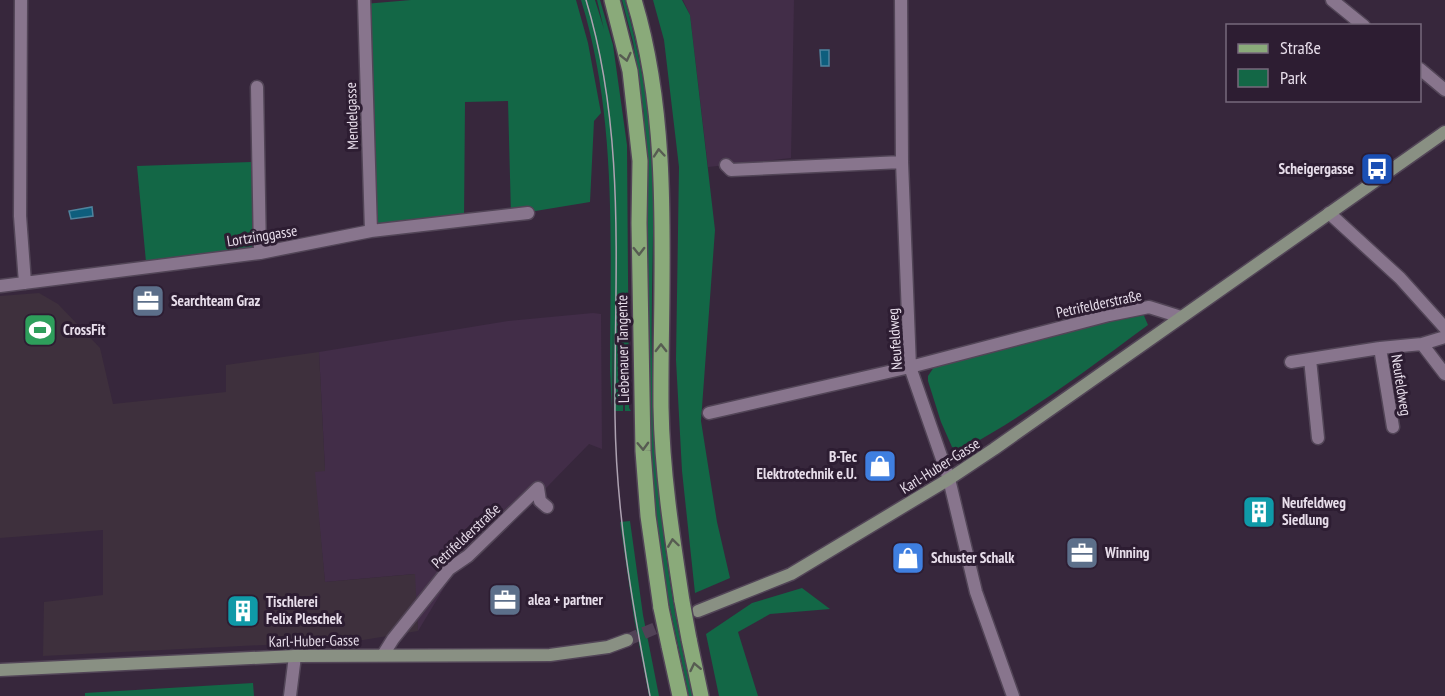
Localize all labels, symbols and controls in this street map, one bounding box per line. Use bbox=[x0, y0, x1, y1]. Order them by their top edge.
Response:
legend bbox=[1226, 24, 1421, 102]
text: Straße bbox=[1280, 36, 1321, 59]
one-way arrow bbox=[619, 52, 632, 62]
text: Park bbox=[1280, 66, 1307, 89]
street label: Mendelgasse bbox=[341, 82, 362, 150]
one-way arrow bbox=[653, 149, 666, 158]
bus stop icon: Scheigergasse bbox=[1359, 151, 1395, 187]
place label: Scheigergasse bbox=[1278, 159, 1354, 178]
street label: Lortzinggasse bbox=[225, 221, 299, 250]
one-way arrow bbox=[633, 246, 645, 255]
office icon: Searchteam Graz bbox=[130, 283, 166, 319]
street label: Petrifelderstraße bbox=[1054, 285, 1143, 322]
place label: Searchteam Graz bbox=[171, 291, 261, 310]
street label: Liebenauer Tangente bbox=[612, 295, 633, 403]
street label: Neufeldweg bbox=[883, 307, 906, 371]
sports icon: CrossFit bbox=[22, 312, 58, 348]
place label: CrossFit bbox=[63, 320, 106, 339]
one-way arrow bbox=[655, 344, 667, 353]
street label: Neufeldweg bbox=[1387, 353, 1416, 417]
street label: Karl-Huber-Gasse bbox=[896, 434, 983, 498]
one-way arrow bbox=[636, 441, 649, 450]
place label: B-Tec Elektrotechnik e.U. bbox=[757, 447, 858, 483]
shop icon: B-Tec Elektrotechnik e.U. bbox=[862, 448, 898, 484]
place label: Neufeldweg Siedlung bbox=[1282, 493, 1346, 529]
building icon: Neufeldweg Siedlung bbox=[1241, 494, 1277, 530]
street label: Petrifelderstraße bbox=[427, 499, 504, 572]
office icon: Winning bbox=[1064, 535, 1100, 571]
one-way arrow bbox=[667, 538, 680, 548]
shop icon: Schuster Schalk bbox=[890, 540, 926, 576]
place label: Winning bbox=[1104, 543, 1150, 562]
place label: Schuster Schalk bbox=[931, 548, 1015, 567]
office icon: alea + partner bbox=[487, 582, 523, 618]
place label: alea + partner bbox=[528, 590, 603, 609]
place label: Tischlerei Felix Pleschek bbox=[266, 592, 343, 628]
building icon: Tischlerei Felix Pleschek bbox=[225, 593, 261, 629]
street label: Karl-Huber-Gasse bbox=[269, 630, 359, 651]
one-way arrow bbox=[689, 663, 702, 673]

